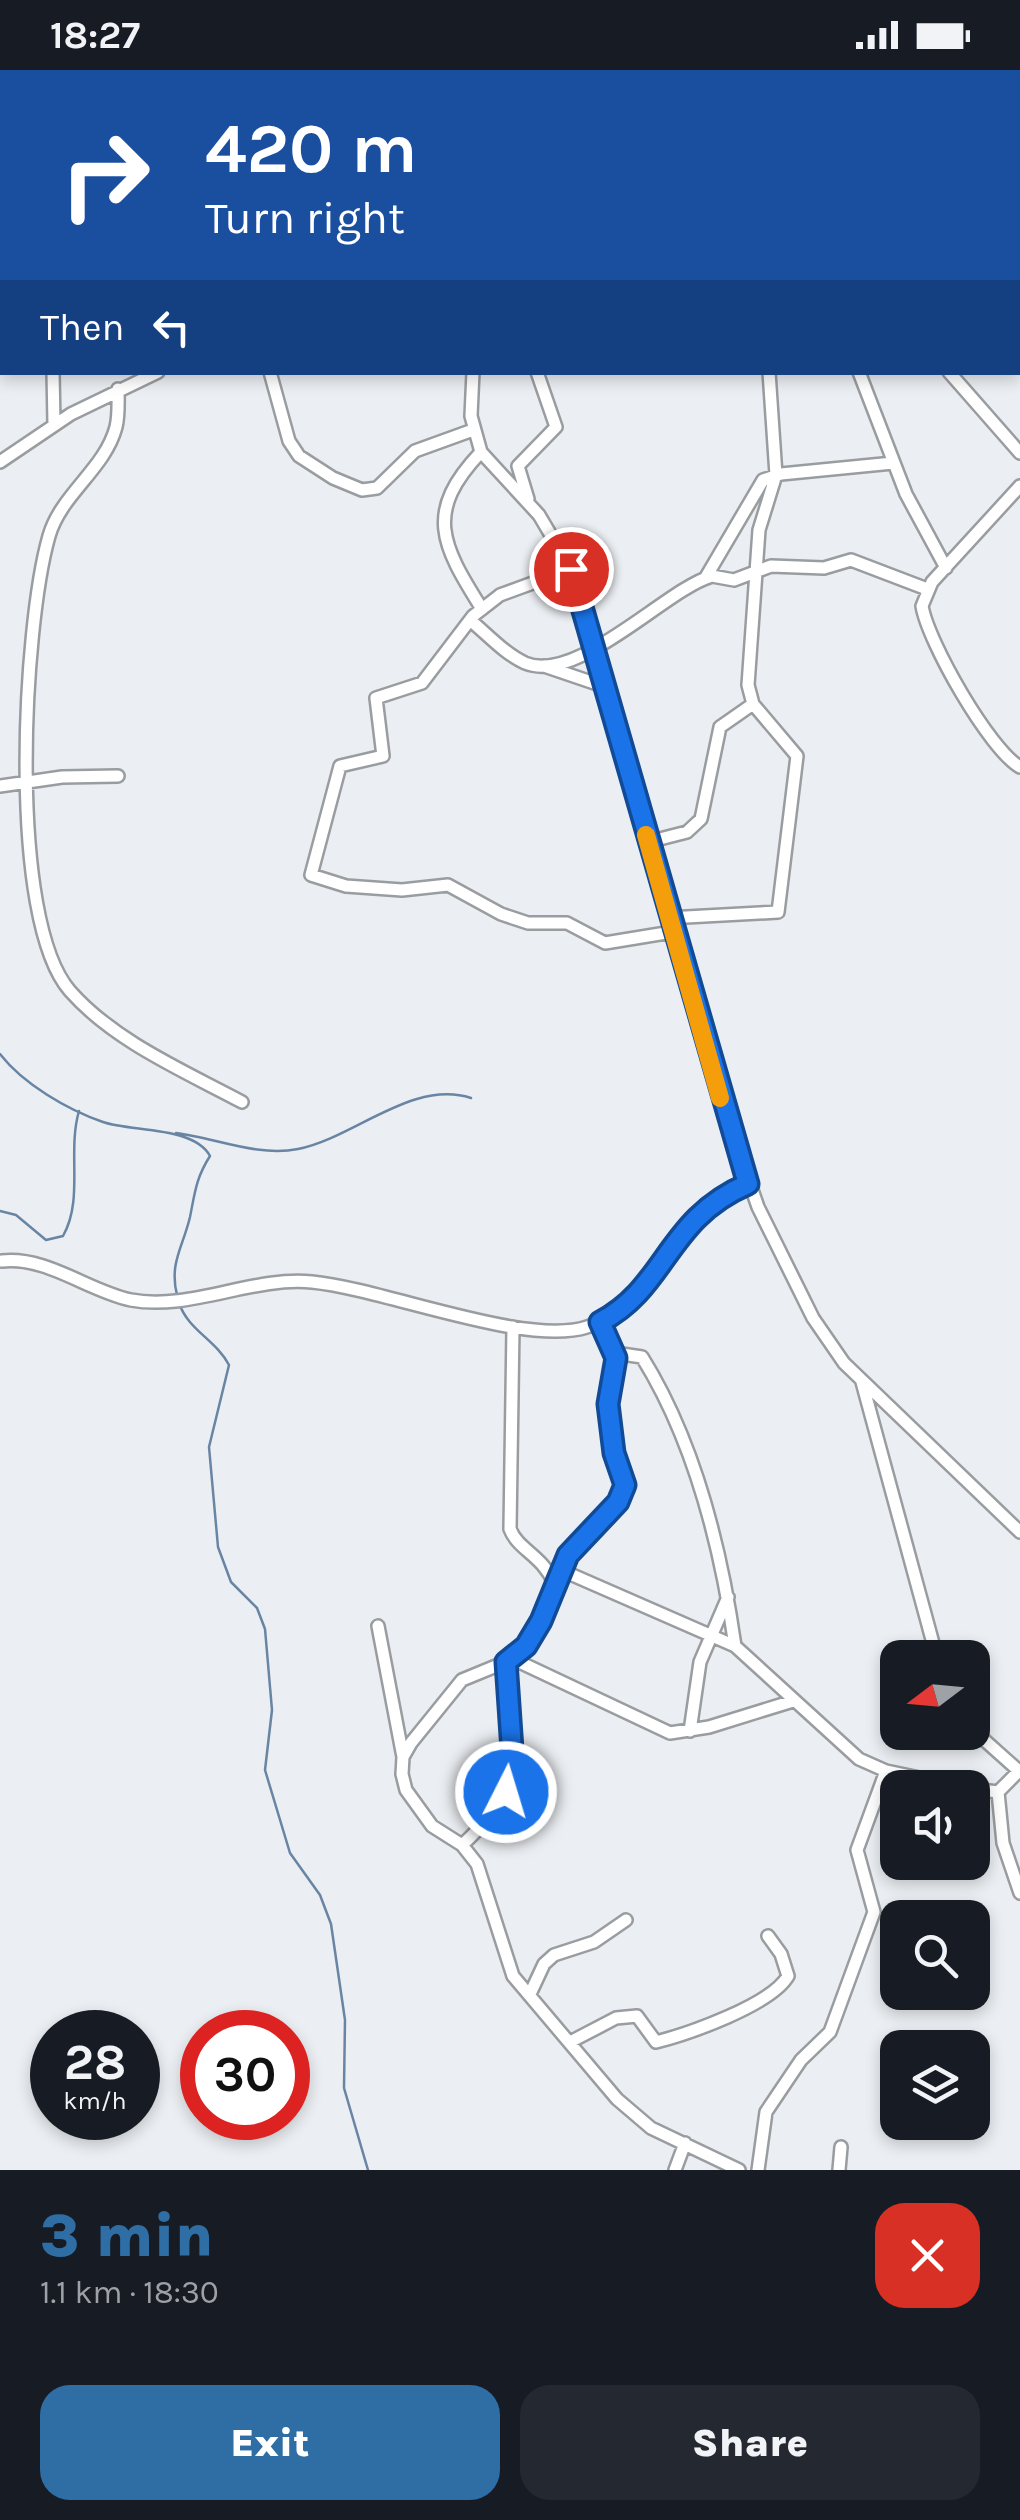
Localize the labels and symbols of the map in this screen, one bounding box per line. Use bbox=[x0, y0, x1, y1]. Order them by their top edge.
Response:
pin bbox=[529, 527, 614, 612]
north arrow bbox=[880, 1640, 990, 1750]
position arrow bbox=[454, 1740, 558, 1844]
speed limit sign: 30 bbox=[180, 2010, 310, 2140]

